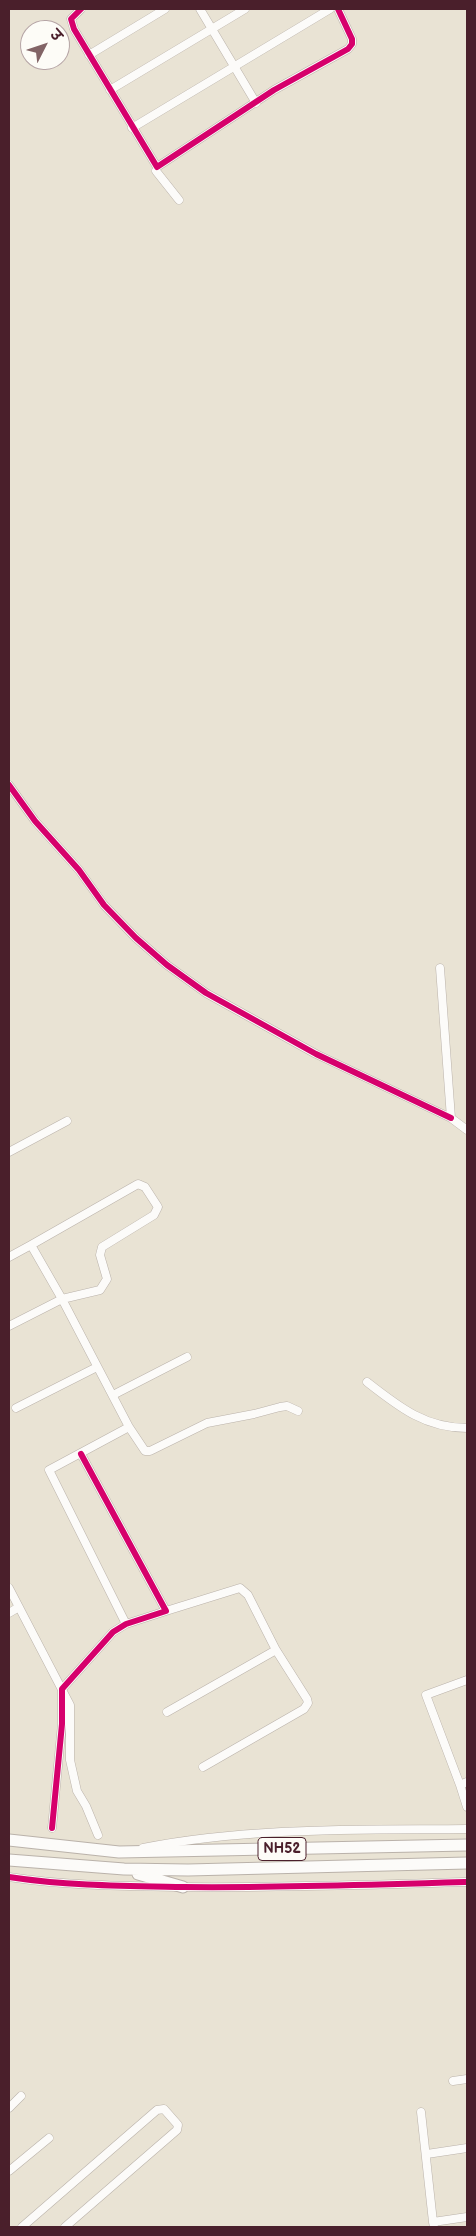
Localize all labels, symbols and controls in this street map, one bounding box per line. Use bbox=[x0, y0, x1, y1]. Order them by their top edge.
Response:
north arrow bbox=[20, 20, 70, 70]
text: उ bbox=[46, 26, 65, 45]
road number: NH52 bbox=[258, 1838, 306, 1860]

